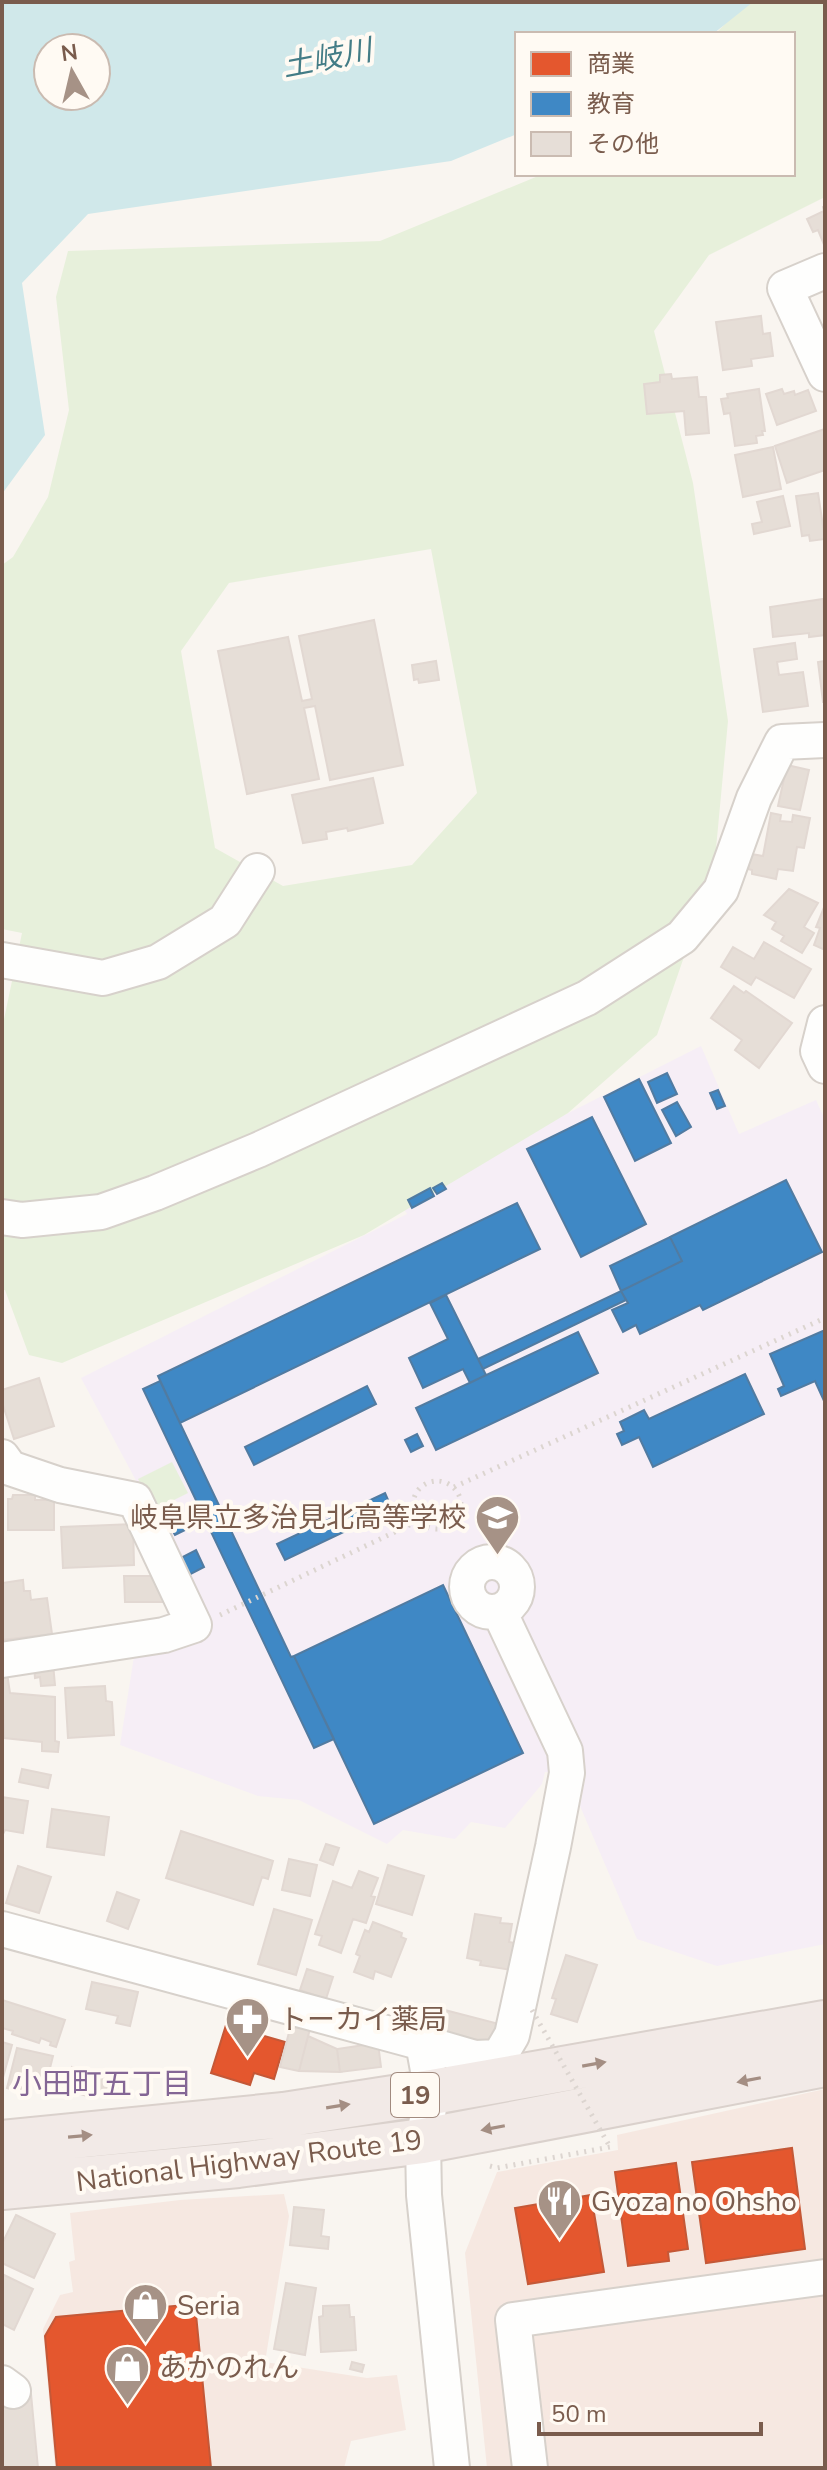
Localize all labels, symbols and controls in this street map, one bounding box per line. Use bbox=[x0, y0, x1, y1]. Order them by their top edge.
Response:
water label: 土岐川 bbox=[279, 29, 378, 87]
north arrow bbox=[32, 32, 112, 112]
legend bbox=[515, 32, 795, 176]
text: N bbox=[59, 37, 80, 69]
text: 商業 bbox=[587, 48, 635, 80]
text: 教育 bbox=[587, 88, 635, 120]
text: その他 bbox=[587, 128, 659, 160]
school or university icon: 岐阜県立多治見北高等学校 bbox=[473, 1493, 521, 1556]
place label: 岐阜県立多治見北高等学校 bbox=[130, 1499, 466, 1537]
pharmacy icon: トーカイ薬局 bbox=[224, 1995, 272, 2058]
place label: トーカイ薬局 bbox=[279, 2001, 447, 2039]
one-way arrow bbox=[582, 2057, 607, 2070]
district label: 小田町五丁目 bbox=[12, 2064, 192, 2105]
road number: 19 bbox=[391, 2073, 439, 2117]
one-way arrow bbox=[736, 2074, 761, 2087]
one-way arrow bbox=[326, 2100, 351, 2112]
street label: National Highway Route 19 bbox=[74, 2121, 424, 2201]
one-way arrow bbox=[480, 2122, 505, 2134]
one-way arrow bbox=[68, 2129, 93, 2142]
restaurant icon: Gyoza no Ohsho bbox=[536, 2177, 584, 2240]
place label: Gyoza no Ohsho bbox=[591, 2183, 797, 2221]
shop icon: Seria bbox=[122, 2281, 170, 2344]
place label: Seria bbox=[177, 2287, 240, 2325]
shop icon: あかのれん bbox=[104, 2343, 152, 2406]
place label: あかのれん bbox=[159, 2349, 299, 2387]
scale bar bbox=[539, 2386, 761, 2436]
text: 50 m bbox=[551, 2398, 607, 2430]

